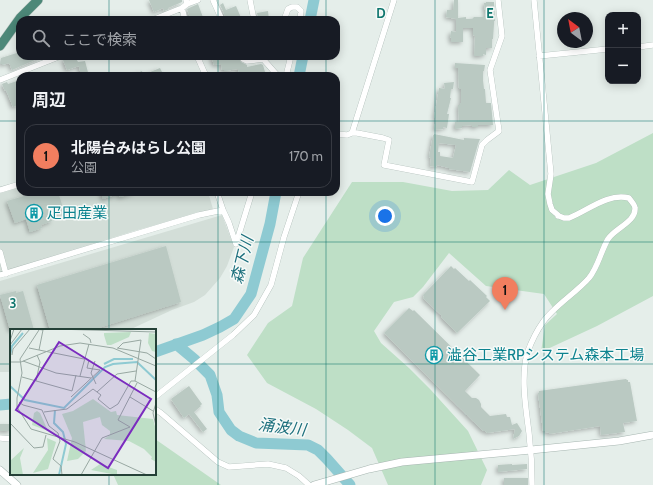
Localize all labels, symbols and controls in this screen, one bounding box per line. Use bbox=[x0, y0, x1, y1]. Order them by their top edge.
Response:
text: D bbox=[376, 5, 386, 21]
text: E bbox=[486, 5, 494, 21]
north arrow bbox=[557, 12, 593, 48]
map controls bbox=[605, 12, 641, 84]
button: + bbox=[605, 12, 641, 48]
search box bbox=[16, 16, 340, 60]
icon: search bbox=[30, 27, 52, 49]
text: ここで検索 bbox=[62, 31, 137, 49]
button: − bbox=[605, 48, 641, 84]
text: 周辺 bbox=[32, 90, 66, 110]
text: 北陽台みはらし公園 bbox=[71, 139, 206, 157]
text: 1 bbox=[44, 148, 48, 164]
text: 170 m bbox=[289, 148, 323, 164]
text: 公園 bbox=[71, 159, 97, 175]
building icon: 疋田産業 bbox=[24, 203, 44, 223]
place label: 疋田産業 bbox=[47, 204, 107, 222]
your location bbox=[375, 206, 395, 226]
water label: 森下川 bbox=[227, 232, 258, 286]
pin: 1 bbox=[492, 277, 518, 310]
text: 3 bbox=[9, 295, 17, 311]
inset map bbox=[10, 329, 156, 475]
building icon: 澁谷工業RPシステム森本工場 bbox=[424, 345, 444, 365]
place label: 澁谷工業RPシステム森本工場 bbox=[447, 346, 644, 364]
water label: 涌波川 bbox=[257, 415, 309, 440]

